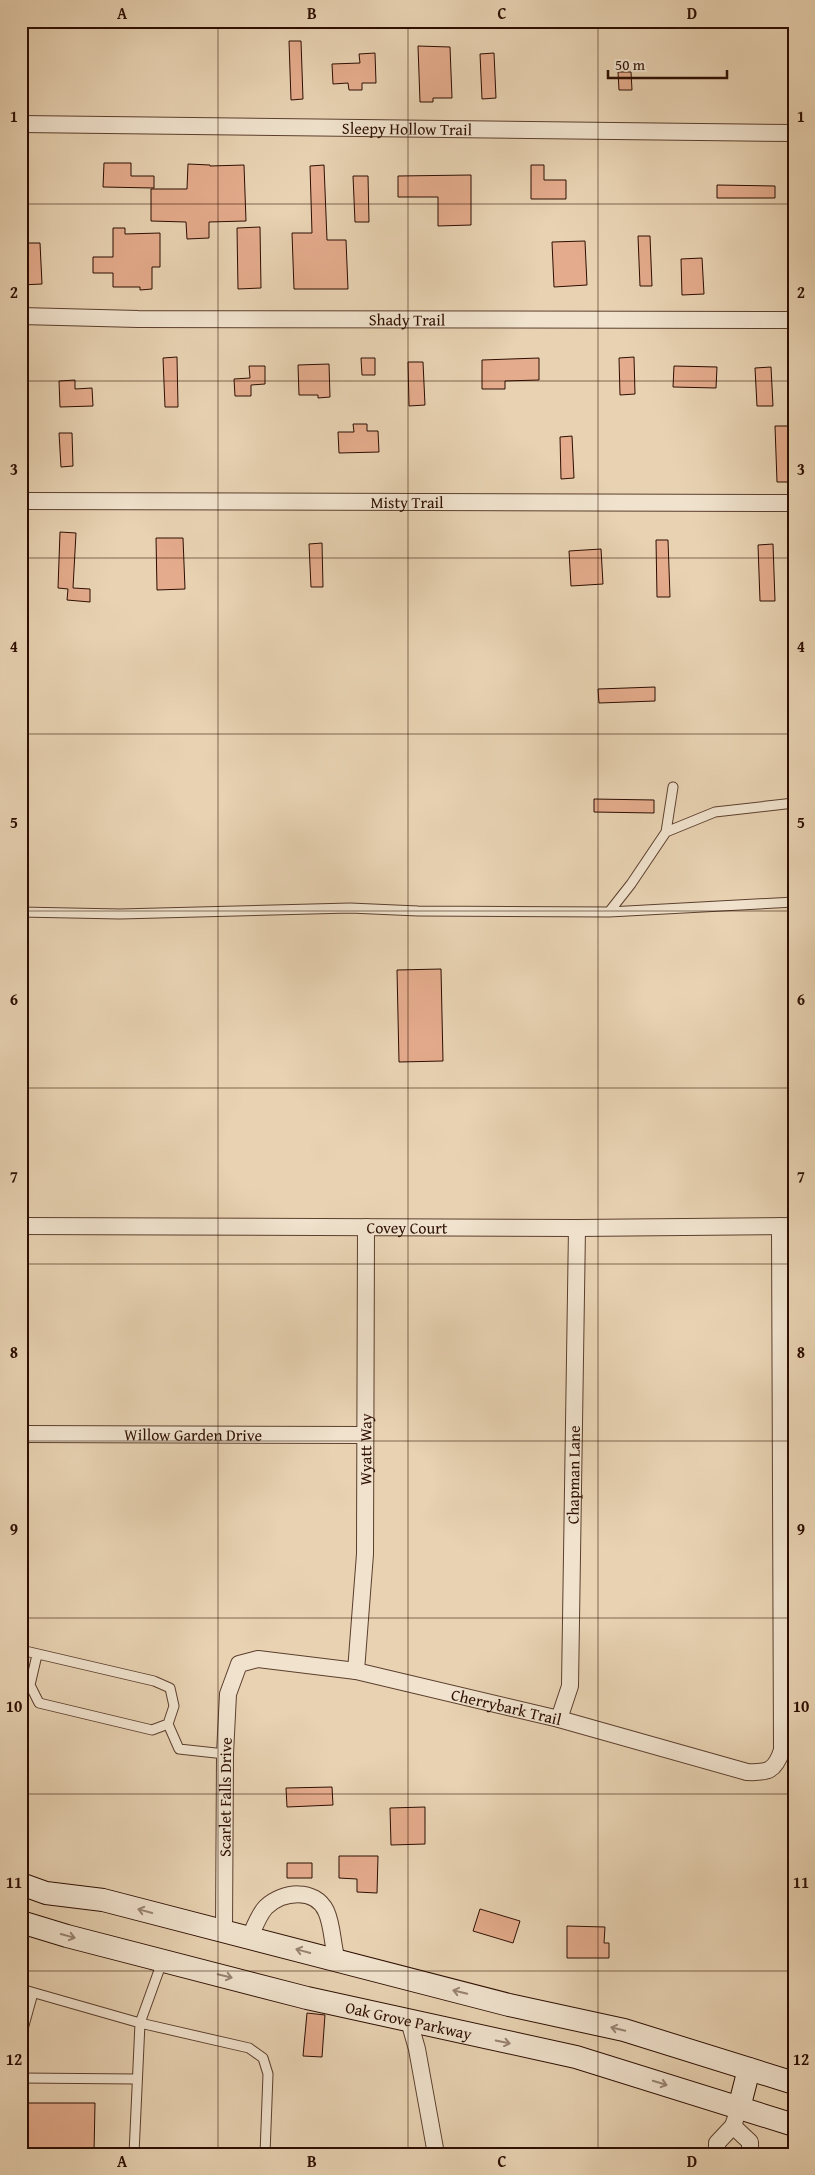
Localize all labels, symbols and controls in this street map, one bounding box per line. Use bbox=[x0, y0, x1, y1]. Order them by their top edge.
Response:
text: A bbox=[117, 1, 128, 25]
text: B bbox=[307, 1, 317, 25]
text: C bbox=[497, 1, 507, 25]
text: D bbox=[687, 1, 697, 25]
scale bar bbox=[608, 48, 726, 80]
text: 50 m bbox=[615, 54, 646, 75]
text: 1 bbox=[10, 104, 18, 128]
text: 1 bbox=[797, 104, 805, 128]
street label: Sleepy Hollow Trail bbox=[342, 116, 473, 141]
text: 2 bbox=[10, 280, 18, 304]
text: 2 bbox=[797, 280, 805, 304]
street label: Shady Trail bbox=[369, 307, 446, 331]
text: 3 bbox=[10, 457, 18, 481]
text: 3 bbox=[797, 457, 805, 481]
street label: Misty Trail bbox=[370, 490, 444, 514]
text: 4 bbox=[10, 634, 18, 658]
text: 4 bbox=[797, 634, 805, 658]
text: 5 bbox=[10, 810, 18, 834]
text: 5 bbox=[797, 810, 805, 834]
text: 6 bbox=[10, 987, 18, 1011]
text: 6 bbox=[797, 987, 805, 1011]
text: 7 bbox=[10, 1164, 18, 1188]
text: 7 bbox=[797, 1164, 805, 1188]
street label: Covey Court bbox=[366, 1215, 448, 1240]
text: 8 bbox=[10, 1340, 18, 1364]
text: 8 bbox=[797, 1340, 805, 1364]
street label: Wyatt Way bbox=[353, 1413, 377, 1486]
street label: Willow Garden Drive bbox=[124, 1422, 262, 1447]
street label: Chapman Lane bbox=[560, 1425, 586, 1524]
text: 9 bbox=[10, 1517, 18, 1541]
text: 9 bbox=[797, 1517, 805, 1541]
street label: Cherrybark Trail bbox=[449, 1682, 564, 1731]
text: 10 bbox=[6, 1694, 22, 1718]
text: 10 bbox=[793, 1694, 809, 1718]
street label: Scarlet Falls Drive bbox=[212, 1737, 238, 1857]
text: 11 bbox=[6, 1870, 22, 1894]
text: 11 bbox=[793, 1870, 809, 1894]
one-way arrow bbox=[138, 1906, 154, 1916]
one-way arrow bbox=[60, 1932, 76, 1942]
one-way arrow bbox=[295, 1946, 311, 1956]
one-way arrow bbox=[217, 1972, 233, 1982]
one-way arrow bbox=[453, 1987, 469, 1996]
street label: Oak Grove Parkway bbox=[343, 1995, 474, 2046]
one-way arrow bbox=[611, 2024, 627, 2033]
one-way arrow bbox=[494, 2038, 510, 2047]
text: 12 bbox=[6, 2047, 22, 2071]
text: 12 bbox=[793, 2047, 809, 2071]
one-way arrow bbox=[651, 2079, 667, 2088]
text: A bbox=[117, 2149, 128, 2173]
text: B bbox=[307, 2149, 317, 2173]
text: C bbox=[497, 2149, 507, 2173]
text: D bbox=[687, 2149, 697, 2173]

